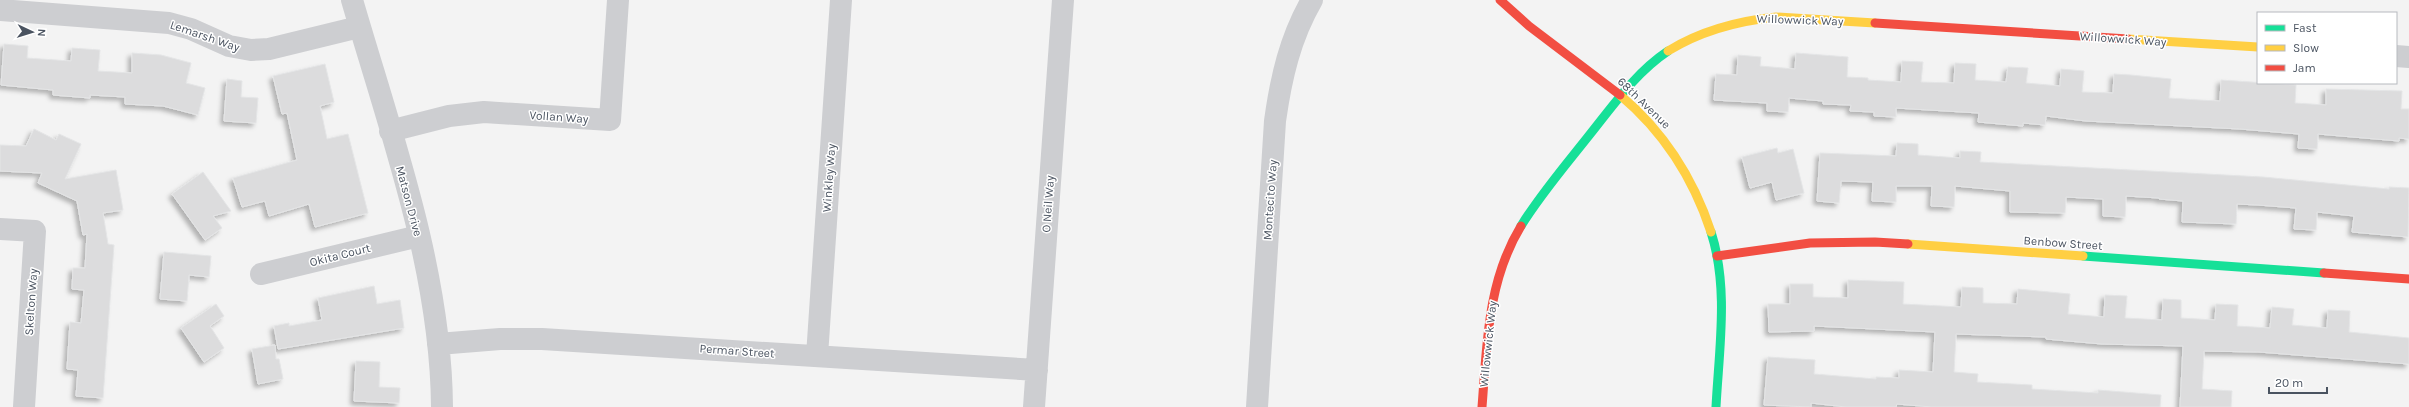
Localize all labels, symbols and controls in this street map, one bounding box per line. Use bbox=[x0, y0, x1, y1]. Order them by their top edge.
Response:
street label: Willowwick Way bbox=[1756, 11, 1844, 29]
north arrow bbox=[12, 12, 52, 52]
legend bbox=[2257, 12, 2397, 84]
street label: Lemarsh Way bbox=[168, 18, 242, 55]
text: Fast bbox=[2293, 21, 2317, 35]
text: N bbox=[35, 28, 48, 37]
street label: Willowwick Way bbox=[2079, 29, 2167, 49]
text: Slow bbox=[2293, 41, 2319, 55]
text: Jam bbox=[2293, 61, 2316, 75]
street label: 68th Avenue bbox=[1615, 74, 1673, 132]
street label: Vollan Way bbox=[529, 108, 589, 126]
street label: Winkley Way bbox=[820, 143, 838, 213]
street label: Montecito Way bbox=[1260, 159, 1280, 241]
street label: Matson Drive bbox=[393, 164, 425, 238]
street label: O Neil Way bbox=[1039, 175, 1057, 233]
street label: Benbow Street bbox=[2023, 233, 2103, 253]
street label: Okita Court bbox=[308, 241, 372, 269]
street label: Skelton Way bbox=[22, 268, 40, 336]
street label: Willowwick Way bbox=[1476, 300, 1500, 388]
street label: Permar Street bbox=[699, 341, 775, 361]
scale bar bbox=[2269, 369, 2327, 395]
text: 20 m bbox=[2275, 376, 2303, 390]

